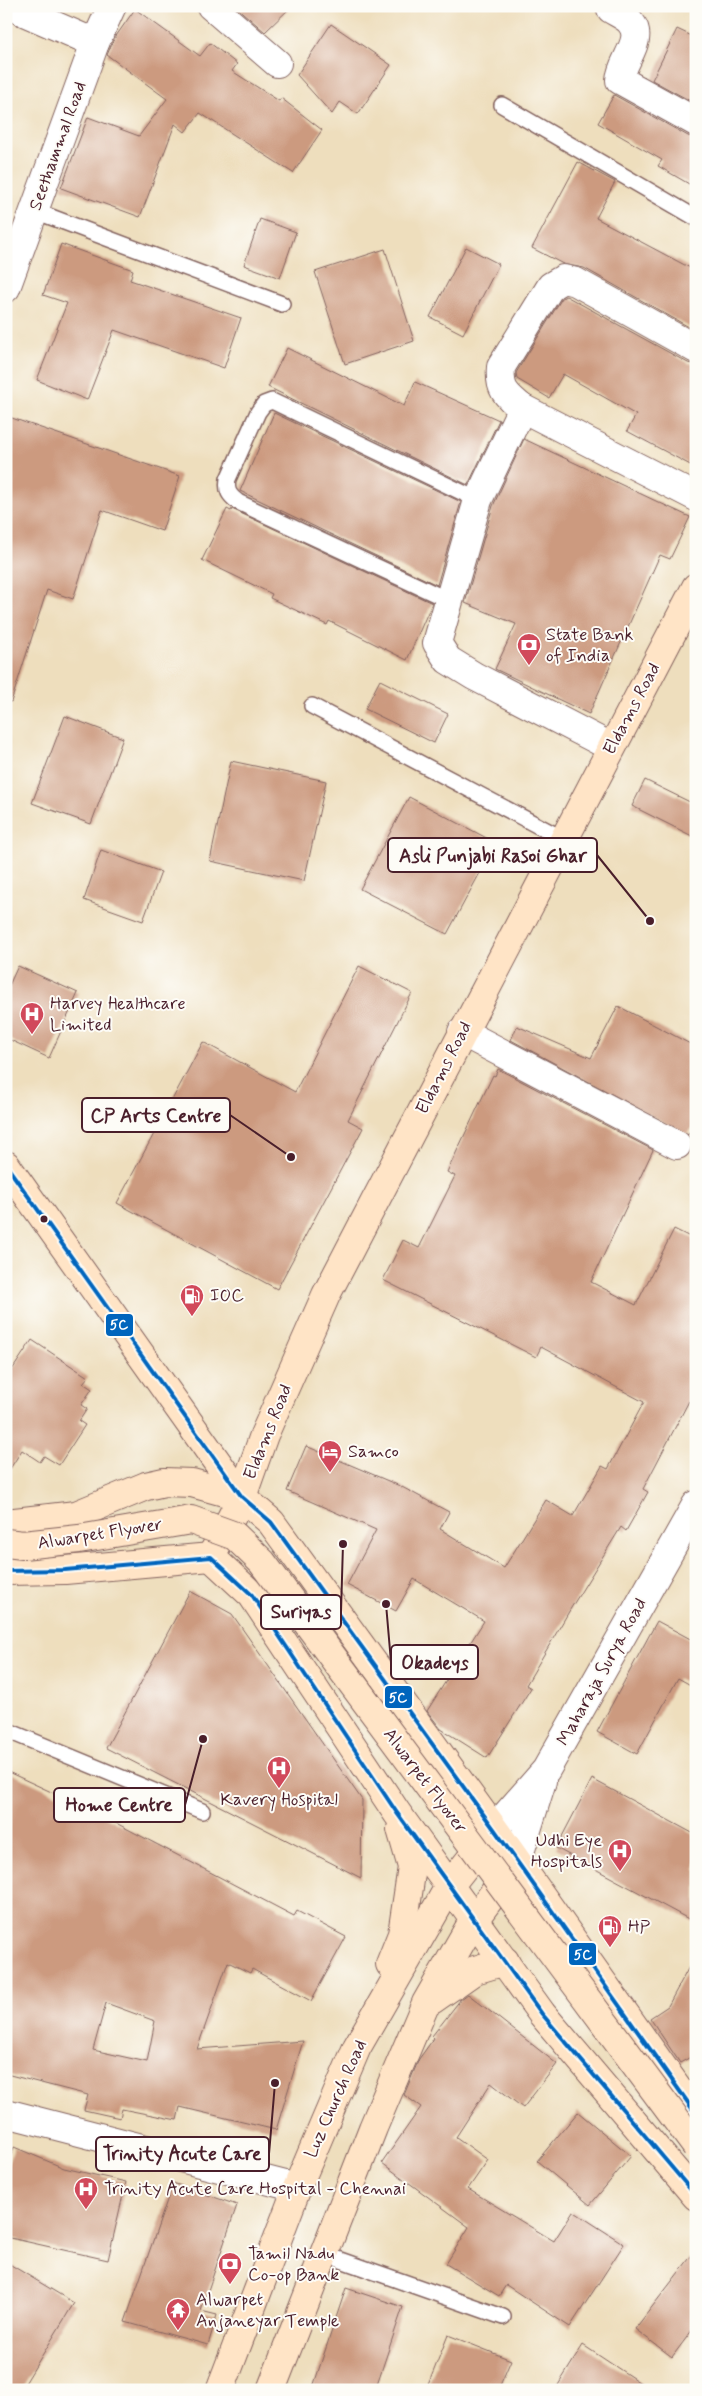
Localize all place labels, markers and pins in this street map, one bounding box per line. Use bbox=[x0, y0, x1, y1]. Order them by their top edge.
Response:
place label: State Bank of India bbox=[546, 623, 634, 668]
bank icon: State Bank of India bbox=[516, 632, 542, 666]
callout: Asli Punjabi Rasoi Ghar bbox=[388, 838, 597, 872]
place label: Harvey Healthcare Limited bbox=[50, 992, 186, 1037]
hospital icon: Harvey Healthcare Limited bbox=[19, 1001, 45, 1035]
callout: CP Arts Centre bbox=[82, 1098, 230, 1132]
unlabelled marker bbox=[39, 1214, 49, 1224]
fuel station icon: IOC bbox=[179, 1283, 205, 1317]
place label: IOC bbox=[210, 1284, 244, 1308]
hotel icon: Samco bbox=[317, 1439, 343, 1473]
place label: Samco bbox=[348, 1440, 399, 1464]
callout: Suriyas bbox=[261, 1595, 341, 1629]
callout: Okadeys bbox=[391, 1645, 478, 1679]
hospital icon: Kavery Hospital bbox=[266, 1755, 292, 1789]
callout: Home Centre bbox=[54, 1788, 185, 1822]
place label: Kavery Hospital bbox=[220, 1788, 338, 1812]
place label: Udhi Eye Hospitals bbox=[531, 1829, 602, 1874]
hospital icon: Udhi Eye Hospitals bbox=[607, 1838, 633, 1872]
fuel station icon: HP bbox=[597, 1914, 623, 1948]
place label: HP bbox=[628, 1915, 651, 1939]
callout: Trinity Acute Care bbox=[96, 2137, 269, 2171]
hospital icon: Trinity Acute Care Hospital - Chennai bbox=[73, 2176, 99, 2210]
place label: Trinity Acute Care Hospital - Chennai bbox=[104, 2177, 406, 2201]
place label: Tamil Nadu Co-op Bank bbox=[248, 2242, 339, 2287]
bank icon: Tamil Nadu Co-op Bank bbox=[217, 2251, 243, 2285]
place label: Alwarpet Anjaneyar Temple bbox=[196, 2288, 339, 2333]
temple icon: Alwarpet Anjaneyar Temple bbox=[165, 2297, 191, 2331]

